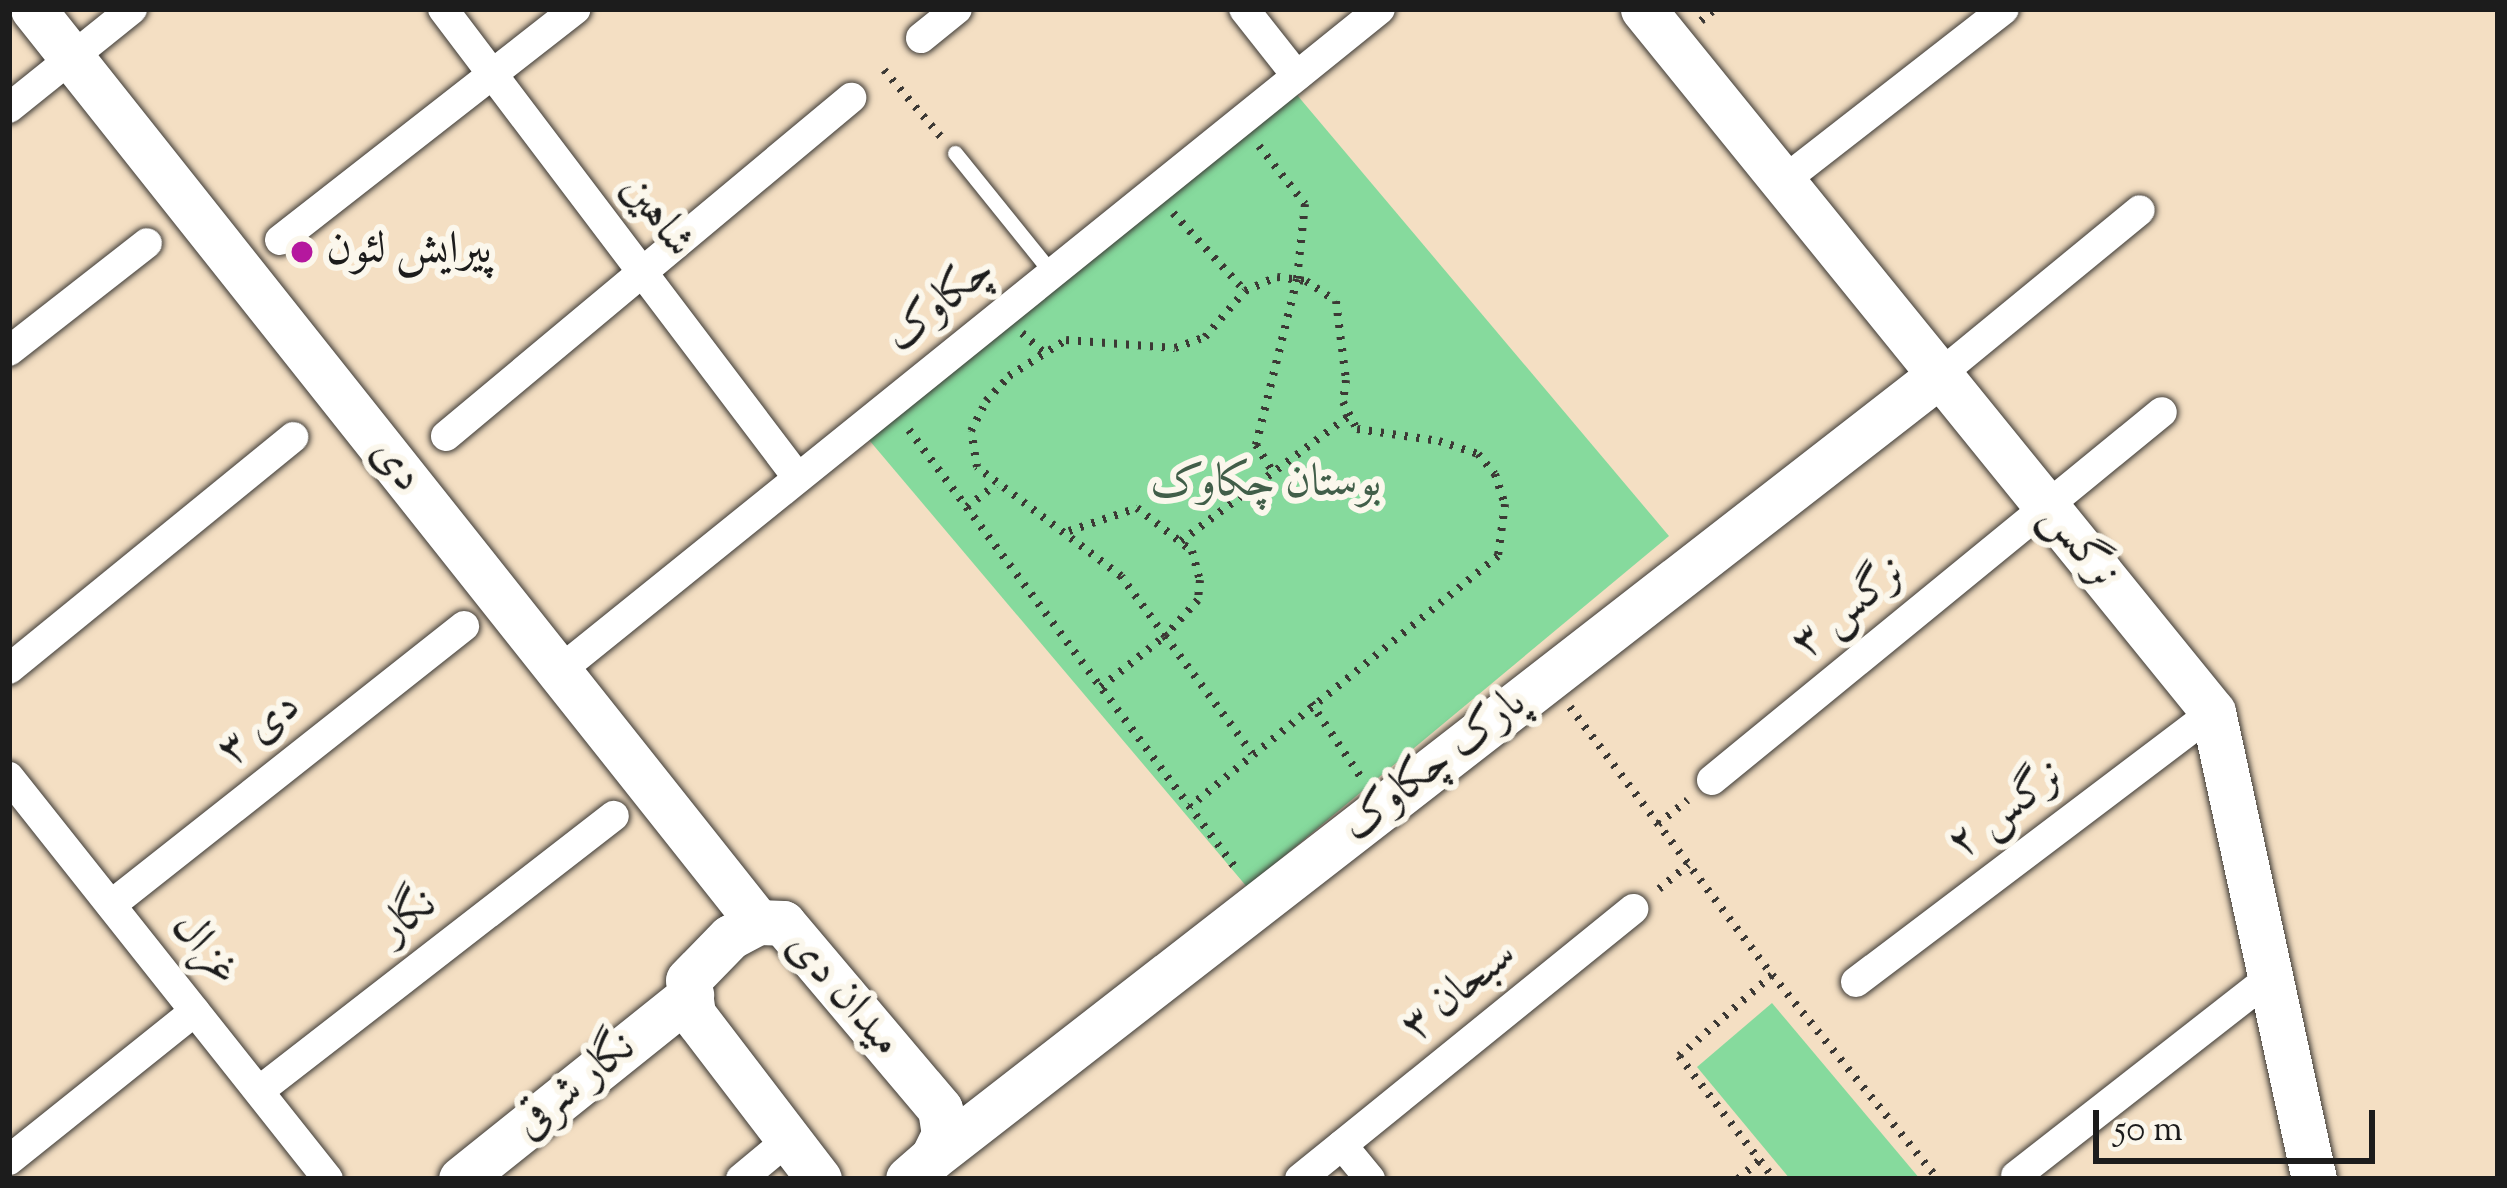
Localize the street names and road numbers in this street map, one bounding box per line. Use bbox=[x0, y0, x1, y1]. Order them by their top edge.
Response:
street label: شاهین bbox=[607, 165, 705, 269]
street label: چکاوک bbox=[875, 245, 1007, 365]
street label: دی bbox=[357, 428, 433, 504]
street label: نرگس bbox=[2027, 493, 2129, 601]
street label: نرگس ۳ bbox=[1782, 546, 1918, 672]
street label: پارک چکاوک bbox=[1332, 677, 1538, 855]
street label: دی ۳ bbox=[208, 681, 312, 779]
street label: نرگس ۲ bbox=[1938, 750, 2076, 872]
street label: نگار bbox=[369, 879, 449, 957]
street label: غزال bbox=[158, 902, 250, 998]
street label: میدان دی bbox=[773, 921, 911, 1069]
street label: سبحان ۳ bbox=[1392, 929, 1528, 1055]
street label: نگار شرقی bbox=[504, 1022, 648, 1152]

